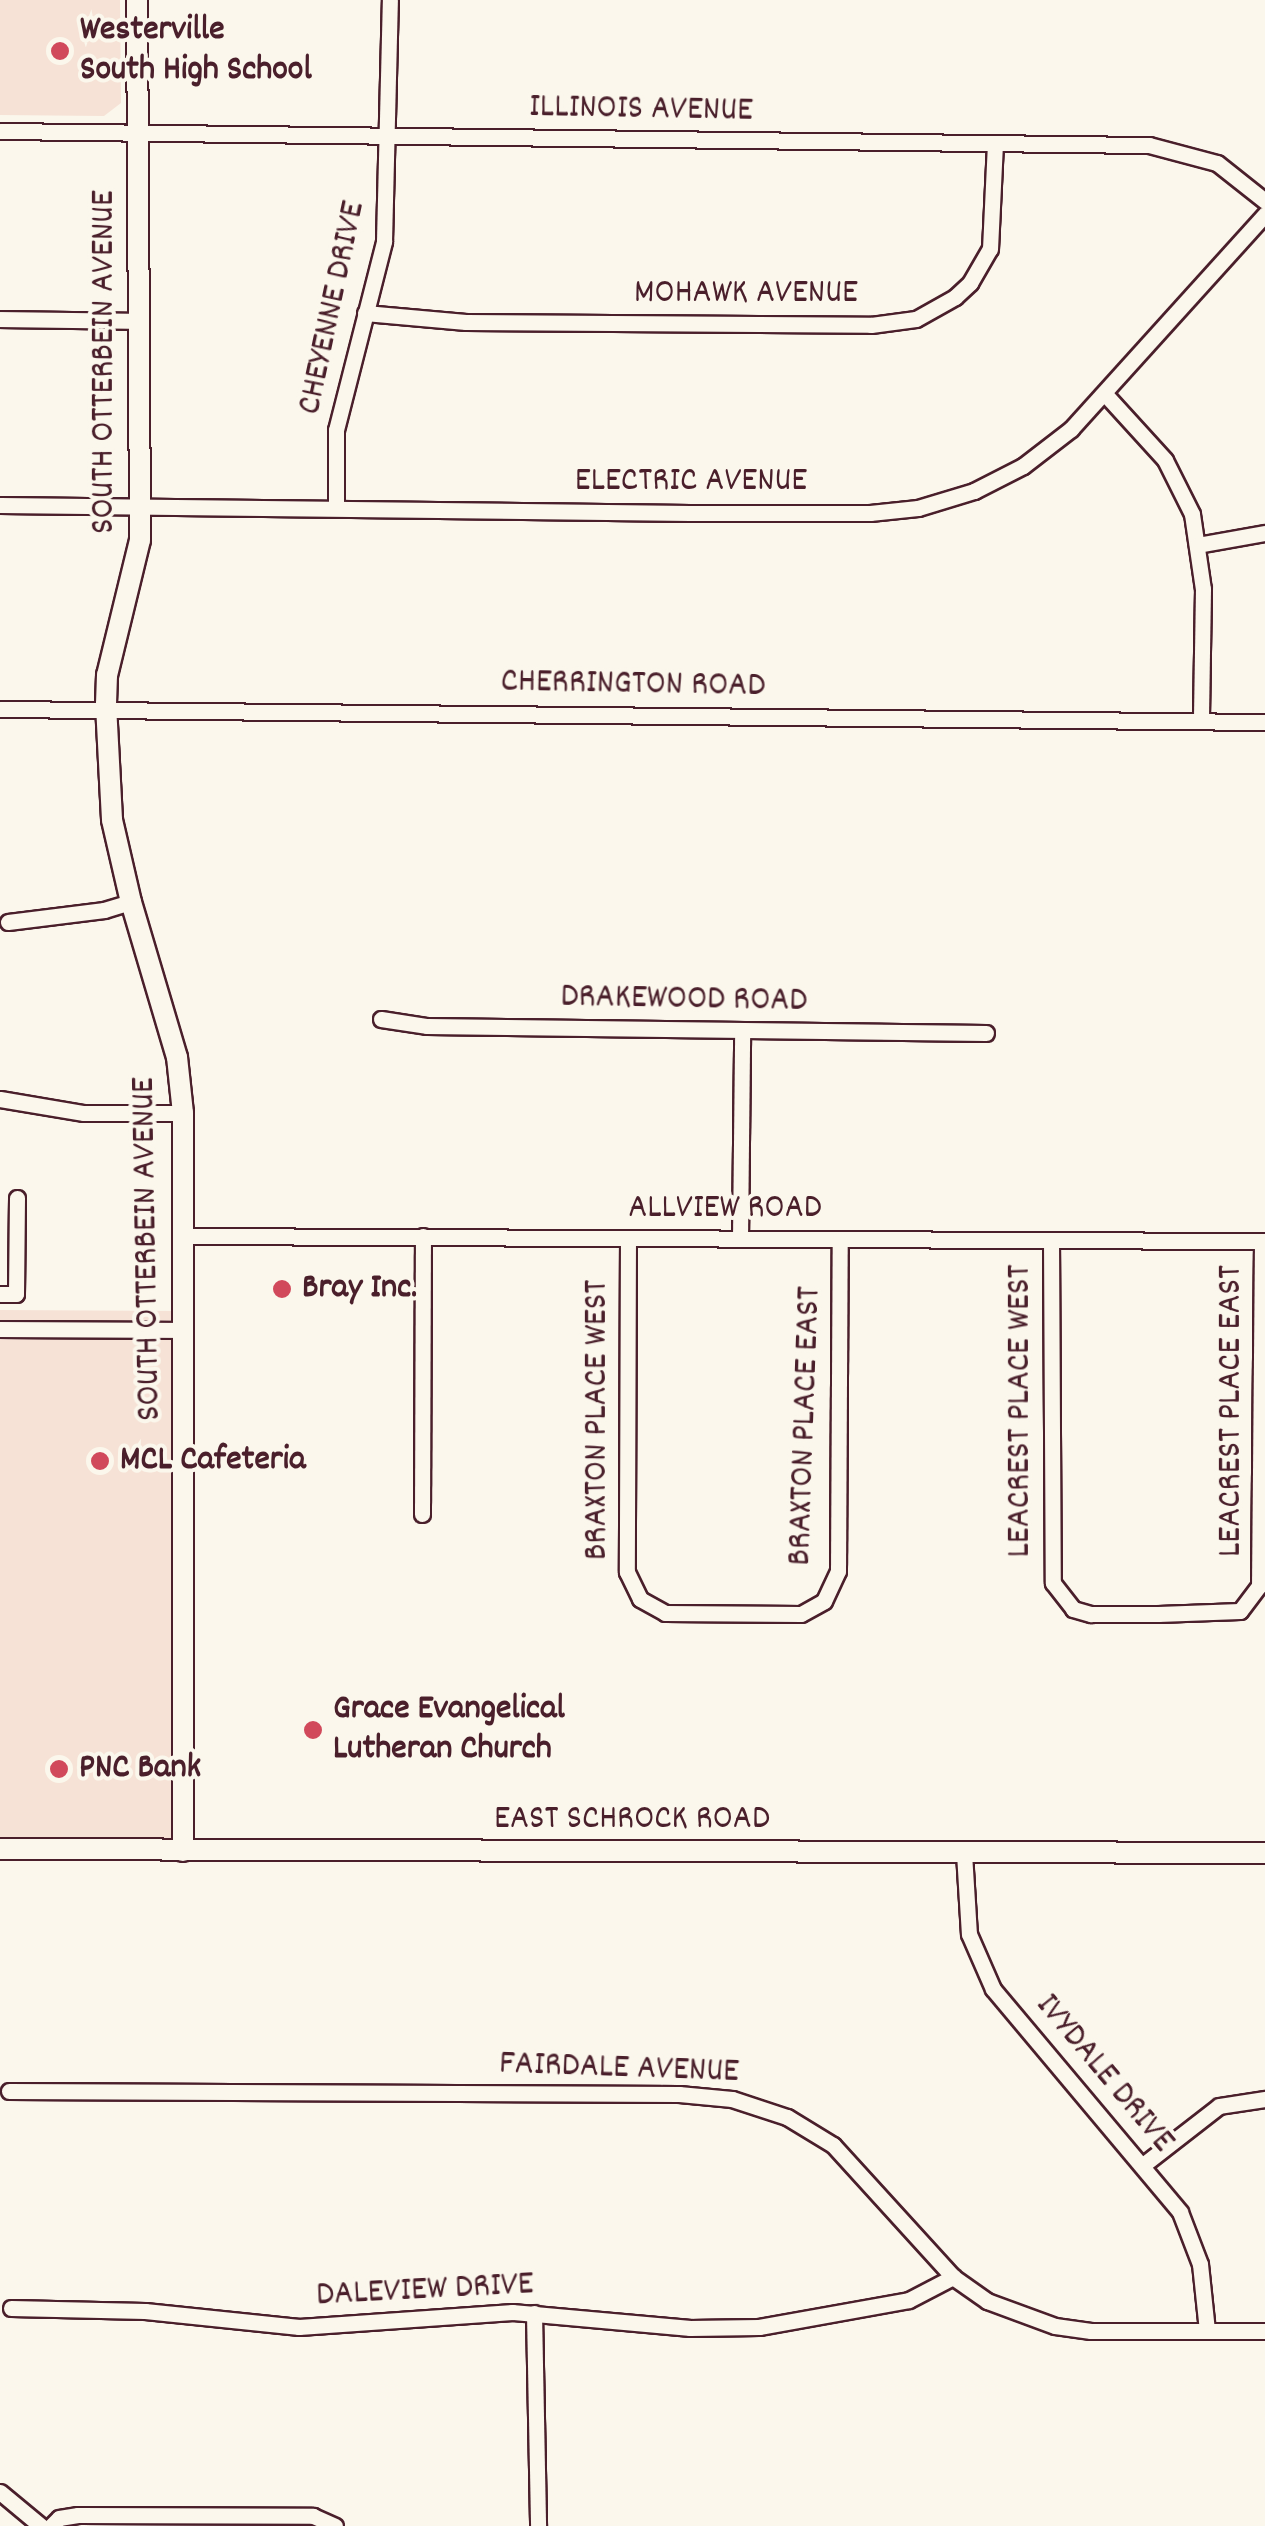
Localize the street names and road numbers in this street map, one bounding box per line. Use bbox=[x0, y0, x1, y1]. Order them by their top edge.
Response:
street label: ILLINOIS AVENUE bbox=[529, 87, 753, 133]
street label: SOUTH OTTERBEIN AVENUE bbox=[84, 190, 126, 534]
street label: CHEYENNE DRIVE bbox=[290, 198, 376, 418]
street label: MOHAWK AVENUE bbox=[634, 273, 858, 315]
street label: ELECTRIC AVENUE bbox=[575, 461, 807, 503]
street label: CHERRINGTON ROAD bbox=[500, 662, 766, 708]
street label: DRAKEWOOD ROAD bbox=[560, 977, 808, 1023]
street label: SOUTH OTTERBEIN AVENUE bbox=[124, 1077, 172, 1421]
street label: ALLVIEW ROAD bbox=[628, 1188, 822, 1230]
street label: LEACREST PLACE WEST bbox=[1000, 1265, 1042, 1557]
street label: LEACREST PLACE EAST bbox=[1211, 1265, 1253, 1557]
street label: BRAXTON PLACE WEST bbox=[577, 1280, 619, 1560]
street label: BRAXTON PLACE EAST bbox=[780, 1286, 832, 1566]
street label: EAST SCHROCK ROAD bbox=[494, 1799, 770, 1841]
street label: IVYDALE DRIVE bbox=[1025, 1986, 1183, 2162]
street label: FAIRDALE AVENUE bbox=[498, 2044, 740, 2094]
street label: DALEVIEW DRIVE bbox=[315, 2264, 535, 2318]

